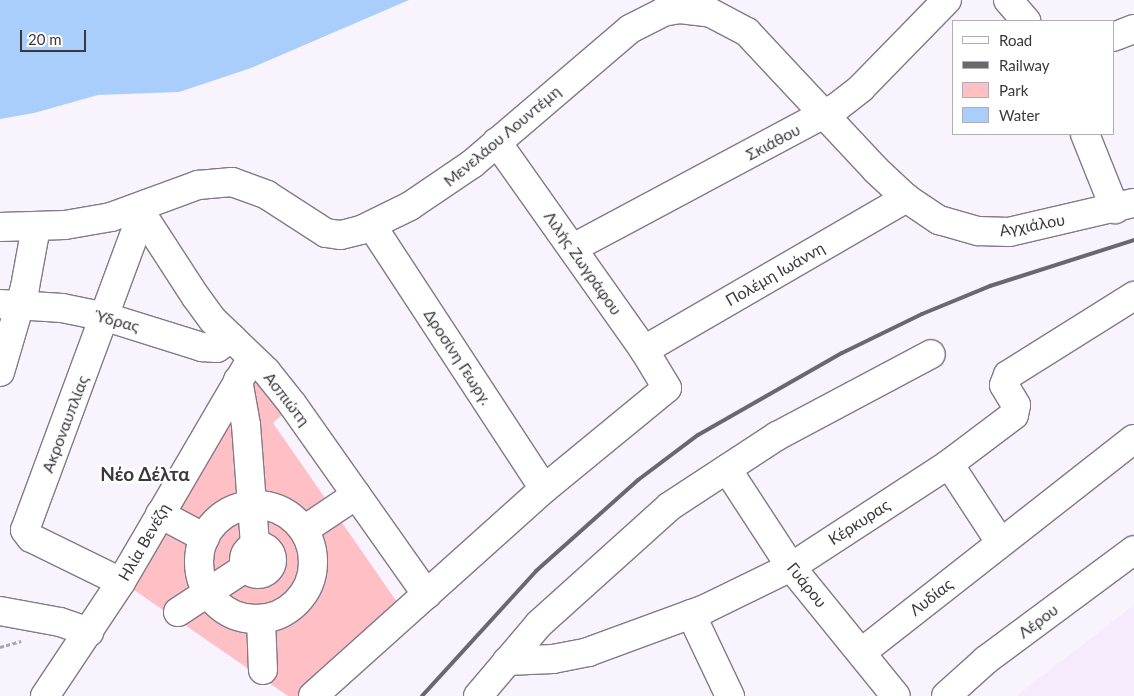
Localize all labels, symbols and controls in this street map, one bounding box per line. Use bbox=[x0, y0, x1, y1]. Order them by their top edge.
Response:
scale bar bbox=[22, 20, 89, 52]
legend bbox=[952, 20, 1114, 135]
text: 20 m bbox=[28, 30, 62, 48]
text: Road bbox=[999, 31, 1032, 49]
text: Railway bbox=[999, 56, 1050, 74]
street label: Μενελάου Λουντέμη bbox=[439, 81, 565, 191]
text: Park bbox=[999, 81, 1028, 99]
text: Water bbox=[999, 106, 1040, 124]
street label: Σκιάθου bbox=[743, 120, 803, 164]
street label: Λιλής Ζωγράφου bbox=[540, 207, 626, 319]
street label: Αγχιάλου bbox=[998, 210, 1066, 240]
street label: Πολέμη Ιωάννη bbox=[722, 238, 828, 310]
street label: Ύδρας bbox=[94, 306, 142, 336]
street label: Δροσίνη Γεωργ. bbox=[420, 306, 496, 408]
street label: Ασπιώτη bbox=[260, 368, 314, 430]
street label: Ακροναυπλίας bbox=[38, 373, 92, 475]
district label: Νέο Δέλτα bbox=[100, 463, 190, 485]
street label: Κέρκυρας bbox=[825, 495, 893, 549]
street label: Ηλία Βενέζη bbox=[114, 500, 174, 584]
street label: Γυάρου bbox=[783, 559, 831, 611]
street label: Λυδίας bbox=[906, 574, 956, 620]
street label: Λέρου bbox=[1014, 600, 1062, 642]

